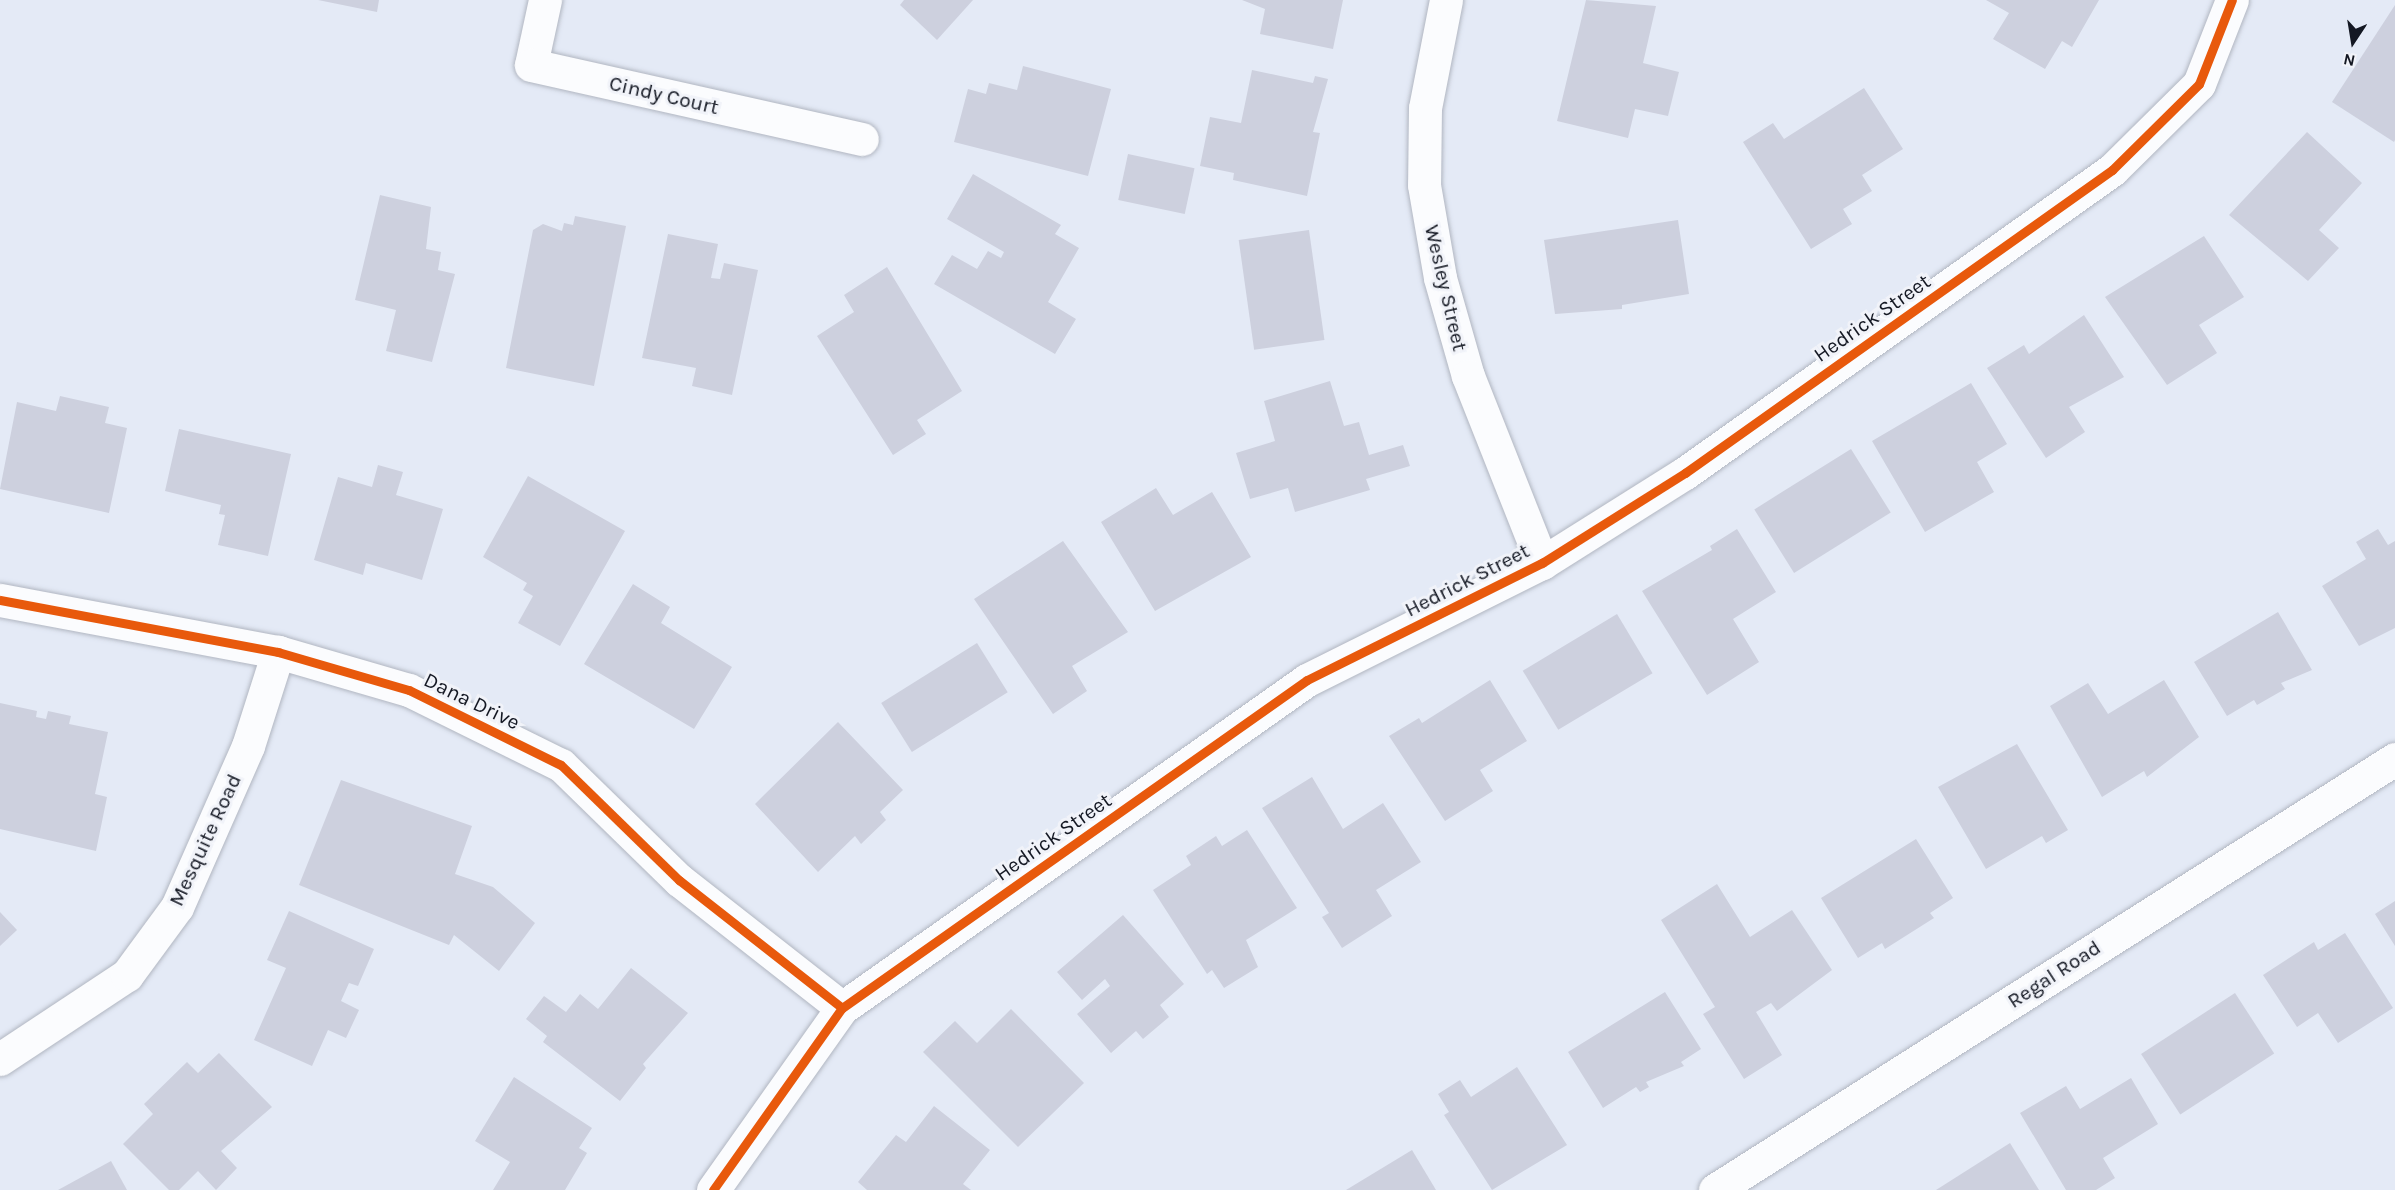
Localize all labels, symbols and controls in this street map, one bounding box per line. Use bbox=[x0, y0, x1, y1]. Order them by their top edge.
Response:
north arrow bbox=[2323, 12, 2383, 72]
text: N bbox=[2342, 50, 2357, 71]
street label: Cindy Court bbox=[607, 70, 721, 120]
street label: Wesley Street bbox=[1419, 222, 1473, 354]
street label: Hedrick Street bbox=[1809, 269, 1935, 367]
street label: Hedrick Street bbox=[1401, 538, 1533, 622]
street label: Dana Drive bbox=[420, 667, 524, 735]
street label: Mesquite Road bbox=[163, 770, 247, 910]
street label: Hedrick Street bbox=[990, 788, 1116, 886]
street label: Regal Road bbox=[2003, 934, 2105, 1014]

